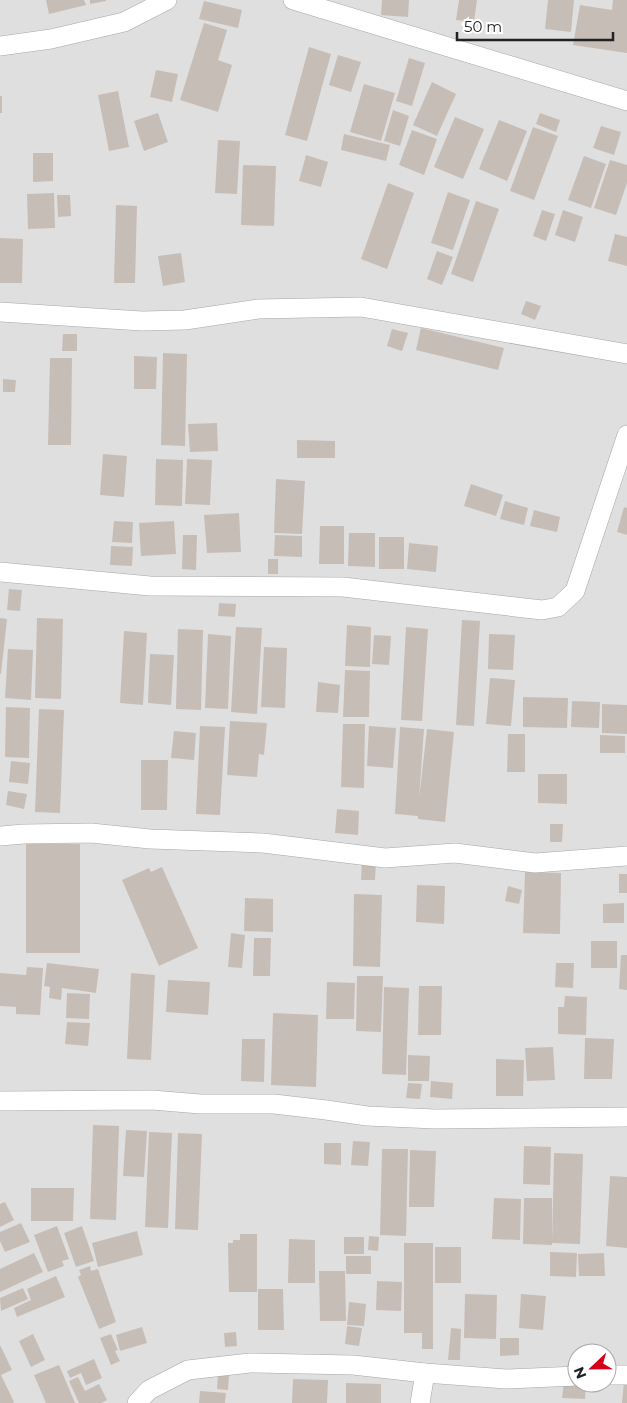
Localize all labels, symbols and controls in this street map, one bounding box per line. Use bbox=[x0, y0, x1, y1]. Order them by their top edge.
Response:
scale bar bbox=[457, 10, 613, 42]
text: 50 m bbox=[464, 17, 502, 36]
north arrow bbox=[567, 1343, 617, 1393]
text: N bbox=[569, 1364, 590, 1381]

